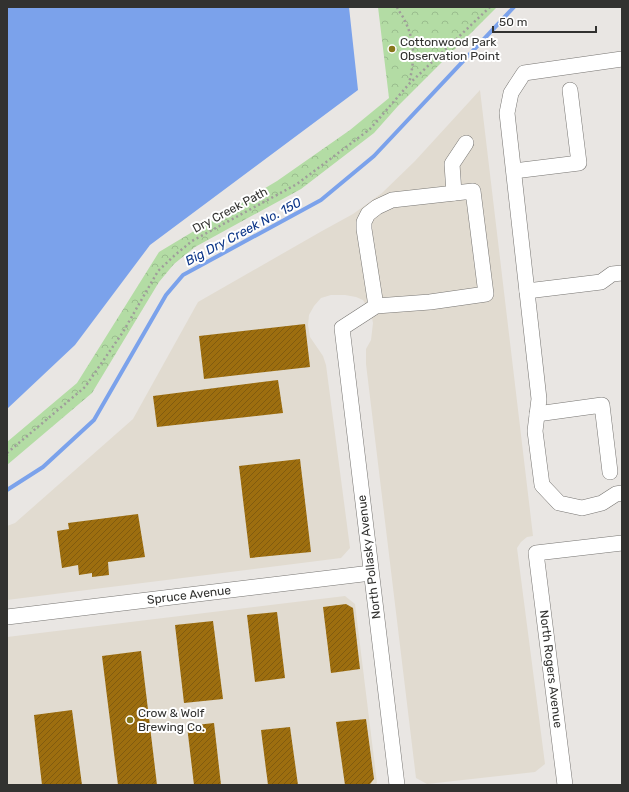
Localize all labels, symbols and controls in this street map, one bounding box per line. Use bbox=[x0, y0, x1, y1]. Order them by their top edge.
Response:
scale bar bbox=[493, 8, 596, 34]
text: 50 m bbox=[499, 15, 527, 29]
place label: Cottonwood Park Observation Point bbox=[400, 35, 500, 63]
marker: Cottonwood Park Observation Point bbox=[387, 44, 397, 54]
street label: Dry Creek Path bbox=[190, 184, 270, 236]
water label: Big Dry Creek No. 150 bbox=[183, 194, 305, 269]
street label: North Pollasky Avenue bbox=[354, 494, 384, 620]
street label: Spruce Avenue bbox=[146, 583, 232, 607]
street label: North Rogers Avenue bbox=[537, 609, 565, 729]
place label: Crow & Wolf Brewing Co. bbox=[138, 706, 205, 734]
marker: Crow & Wolf Brewing Co. bbox=[125, 715, 135, 725]

